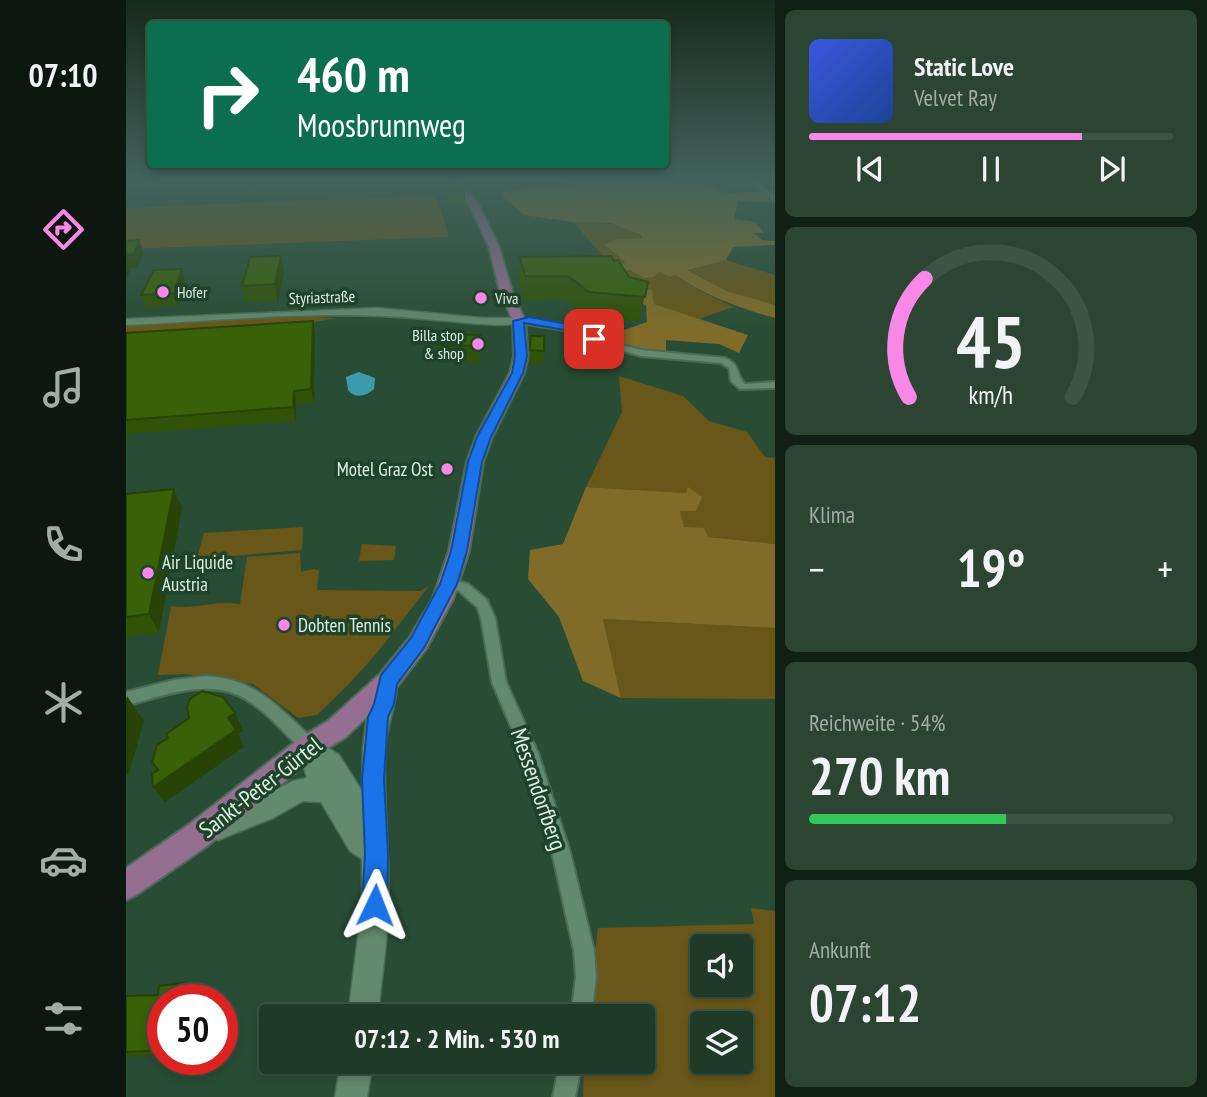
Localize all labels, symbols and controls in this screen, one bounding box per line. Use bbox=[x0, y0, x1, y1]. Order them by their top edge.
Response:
text: 460 m bbox=[297, 42, 410, 106]
icon: right bbox=[182, 49, 273, 140]
text: Static Love bbox=[914, 50, 1014, 83]
text: 07:10 bbox=[28, 54, 98, 96]
text: Velvet Ray bbox=[914, 83, 997, 112]
text: Moosbrunnweg bbox=[297, 104, 466, 146]
icon: previous bbox=[851, 150, 889, 188]
icon: pause bbox=[972, 150, 1010, 188]
icon: next bbox=[1093, 150, 1131, 188]
icon: directions bbox=[39, 205, 88, 254]
place label: Hofer bbox=[177, 282, 208, 302]
marker: Hofer bbox=[155, 284, 171, 300]
street label: Styriastraße bbox=[288, 286, 356, 308]
place label: Viva bbox=[494, 288, 519, 308]
marker: Viva bbox=[473, 290, 489, 306]
text: 45 bbox=[956, 294, 1026, 388]
pin bbox=[564, 309, 624, 369]
icon: arrive bbox=[575, 320, 613, 358]
place label: Billa stop & shop bbox=[412, 325, 464, 363]
marker: Billa stop & shop bbox=[470, 336, 486, 352]
icon: music bbox=[39, 363, 88, 412]
text: km/h bbox=[969, 379, 1013, 411]
place label: Motel Graz Ost bbox=[337, 457, 434, 481]
marker: Motel Graz Ost bbox=[439, 461, 455, 477]
text: Klima bbox=[809, 500, 855, 529]
icon: phone bbox=[39, 520, 88, 569]
text: 19° bbox=[957, 534, 1025, 601]
text: − bbox=[809, 544, 825, 593]
text: + bbox=[1157, 544, 1173, 593]
place label: Air Liquide Austria bbox=[162, 550, 233, 596]
marker: Air Liquide Austria bbox=[140, 565, 156, 581]
place label: Dobten Tennis bbox=[298, 613, 391, 637]
marker: Dobten Tennis bbox=[276, 617, 292, 633]
icon: climate bbox=[39, 678, 88, 727]
text: Reichweite · 54% bbox=[809, 708, 945, 737]
street label: Messendorfberg bbox=[505, 724, 573, 854]
street label: Sankt-Peter-Gürtel bbox=[193, 730, 328, 844]
text: 270 km bbox=[809, 742, 950, 809]
icon: car bbox=[39, 836, 88, 885]
position arrow bbox=[338, 868, 412, 942]
map controls bbox=[690, 934, 753, 1074]
button: sound bbox=[690, 934, 753, 997]
text: Ankunft bbox=[809, 935, 871, 964]
text: 07:12 bbox=[809, 969, 921, 1036]
speed limit sign: 50 bbox=[147, 984, 238, 1075]
icon: filters bbox=[39, 994, 88, 1043]
button: layers bbox=[690, 1011, 753, 1074]
text: 07:12 · 2 Min. · 530 m bbox=[355, 1022, 559, 1055]

